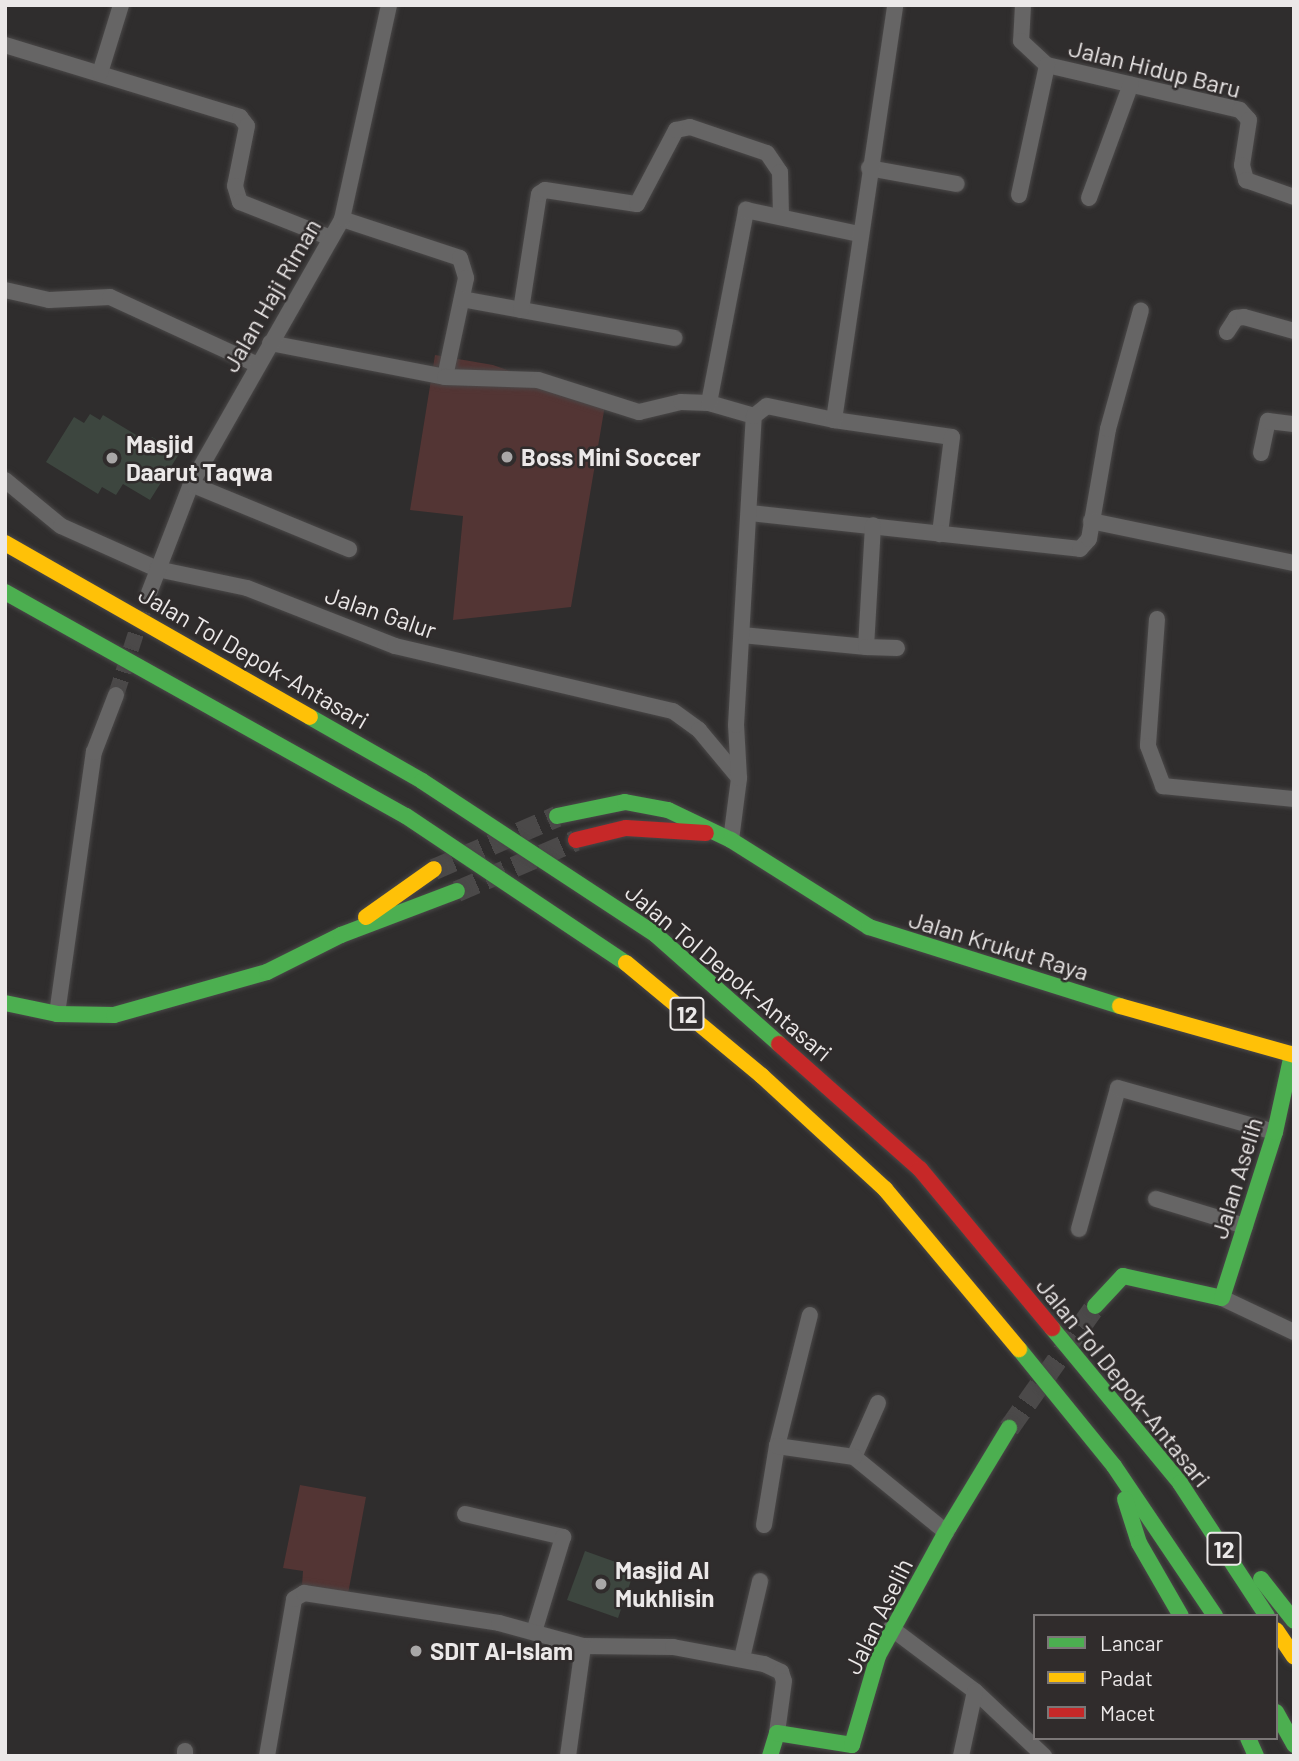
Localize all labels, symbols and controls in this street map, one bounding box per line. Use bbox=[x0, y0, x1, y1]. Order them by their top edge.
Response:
street label: Jalan Hidup Baru bbox=[1066, 33, 1244, 103]
street label: Jalan Haji Riman bbox=[215, 213, 327, 377]
place label: Masjid Daarut Taqwa bbox=[126, 430, 273, 486]
place label: Boss Mini Soccer bbox=[521, 443, 701, 471]
marker: Boss Mini Soccer bbox=[499, 449, 515, 465]
marker: Masjid Daarut Taqwa bbox=[104, 450, 120, 466]
street label: Jalan Tol Depok–Antasari bbox=[134, 579, 374, 735]
street label: Jalan Galur bbox=[322, 580, 440, 644]
street label: Jalan Tol Depok–Antasari bbox=[620, 877, 838, 1067]
street label: Jalan Krukut Raya bbox=[906, 904, 1092, 986]
road number: 12 bbox=[668, 995, 706, 1034]
street label: Jalan Aselih bbox=[1204, 1114, 1268, 1242]
street label: Jalan Tol Depok–Antasari bbox=[1031, 1272, 1217, 1492]
road number: 12 bbox=[1205, 1530, 1243, 1568]
street label: Jalan Aselih bbox=[838, 1553, 918, 1679]
place label: Masjid Al Mukhlisin bbox=[615, 1556, 714, 1612]
marker: Masjid Al Mukhlisin bbox=[593, 1576, 609, 1592]
legend bbox=[1033, 1614, 1278, 1740]
text: Lancar bbox=[1100, 1630, 1163, 1655]
place label: SDIT Al-Islam bbox=[430, 1637, 573, 1665]
marker: SDIT Al-Islam bbox=[408, 1643, 424, 1659]
text: Padat bbox=[1100, 1665, 1153, 1690]
text: Macet bbox=[1100, 1700, 1155, 1725]

